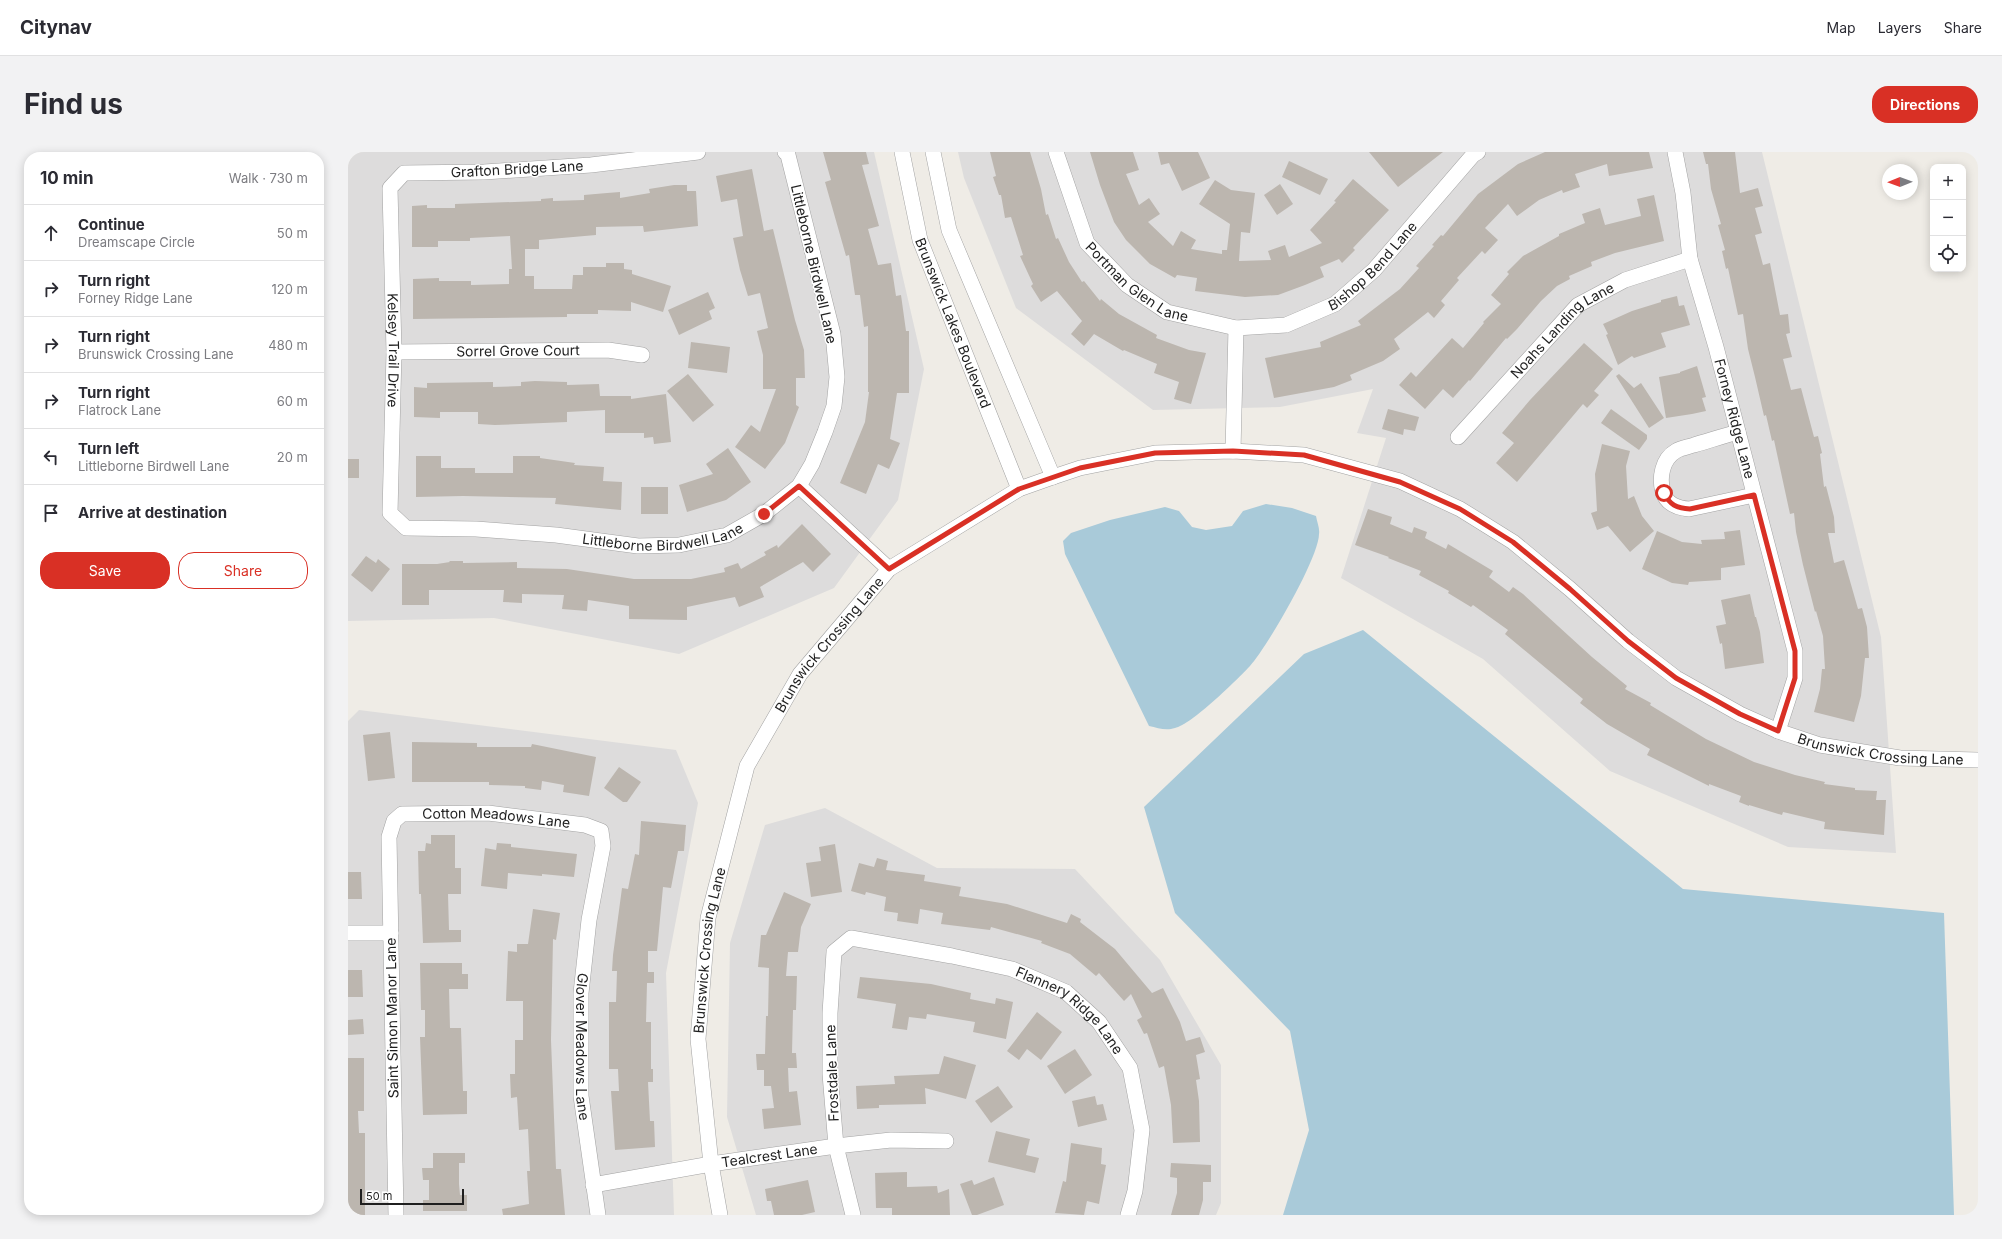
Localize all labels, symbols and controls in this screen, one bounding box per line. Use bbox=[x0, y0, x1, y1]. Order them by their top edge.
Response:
text: Citynav bbox=[20, 16, 92, 39]
text: Map bbox=[1827, 19, 1856, 36]
text: Layers bbox=[1878, 19, 1922, 36]
text: Share bbox=[1944, 19, 1982, 36]
button: Directions bbox=[1872, 86, 1978, 123]
text: Find us bbox=[24, 87, 123, 121]
street label: Grafton Bridge Lane bbox=[450, 157, 584, 180]
north arrow bbox=[1882, 164, 1918, 200]
map controls bbox=[1930, 164, 1966, 272]
button: + bbox=[1930, 164, 1966, 200]
text: 10 min bbox=[40, 168, 94, 188]
text: Walk · 730 m bbox=[229, 170, 308, 186]
street label: Littleborne Birdwell Lane bbox=[788, 183, 841, 345]
button: − bbox=[1930, 200, 1966, 236]
text: Continue bbox=[78, 215, 145, 234]
street label: Bishop Bend Lane bbox=[1326, 218, 1420, 314]
icon: ahead bbox=[40, 222, 62, 244]
text: 50 m bbox=[277, 225, 308, 241]
text: Dreamscape Circle bbox=[78, 234, 195, 250]
street label: Brunswick Lakes Boulevard bbox=[912, 235, 995, 410]
button: locate bbox=[1930, 236, 1966, 272]
street label: Portman Glen Lane bbox=[1082, 238, 1190, 325]
text: Turn right bbox=[78, 271, 150, 290]
icon: right bbox=[40, 278, 62, 300]
street label: Noahs Landing Lane bbox=[1507, 279, 1617, 382]
text: 120 m bbox=[272, 281, 308, 297]
text: Forney Ridge Lane bbox=[78, 290, 193, 306]
street label: Kelsey Trail Drive bbox=[385, 293, 403, 408]
text: Turn right bbox=[78, 327, 150, 346]
icon: right bbox=[40, 334, 62, 356]
text: 480 m bbox=[268, 337, 308, 353]
street label: Sorrel Grove Court bbox=[456, 341, 580, 359]
text: Brunswick Crossing Lane bbox=[78, 346, 234, 362]
street label: Forney Ridge Lane bbox=[1711, 357, 1759, 481]
text: Turn right bbox=[78, 383, 150, 402]
icon: right bbox=[40, 390, 62, 412]
text: 60 m bbox=[277, 393, 308, 409]
text: Flatrock Lane bbox=[78, 402, 161, 418]
text: Turn left bbox=[78, 439, 139, 458]
icon: left bbox=[40, 446, 62, 468]
text: 20 m bbox=[277, 449, 308, 465]
text: Littleborne Birdwell Lane bbox=[78, 458, 229, 474]
route start bbox=[1655, 484, 1673, 502]
icon: arrive bbox=[40, 502, 62, 524]
text: Arrive at destination bbox=[78, 503, 227, 522]
route end bbox=[755, 505, 773, 523]
street label: Littleborne Birdwell Lane bbox=[581, 519, 746, 554]
button: Save bbox=[40, 552, 170, 589]
button: Share bbox=[178, 552, 308, 589]
street label: Brunswick Crossing Lane bbox=[771, 573, 887, 715]
street label: Brunswick Crossing Lane bbox=[1796, 729, 1964, 768]
street label: Cotton Meadows Lane bbox=[422, 804, 571, 831]
street label: Brunswick Crossing Lane bbox=[689, 865, 729, 1034]
street label: Saint Simon Manor Lane bbox=[382, 937, 401, 1099]
street label: Flannery Ridge Lane bbox=[1013, 963, 1127, 1057]
street label: Glover Meadows Lane bbox=[573, 972, 593, 1122]
street label: Frostdale Lane bbox=[821, 1024, 842, 1122]
street label: Tealcrest Lane bbox=[720, 1140, 819, 1170]
scale bar bbox=[360, 1187, 464, 1206]
text: 50 m bbox=[366, 1189, 392, 1203]

